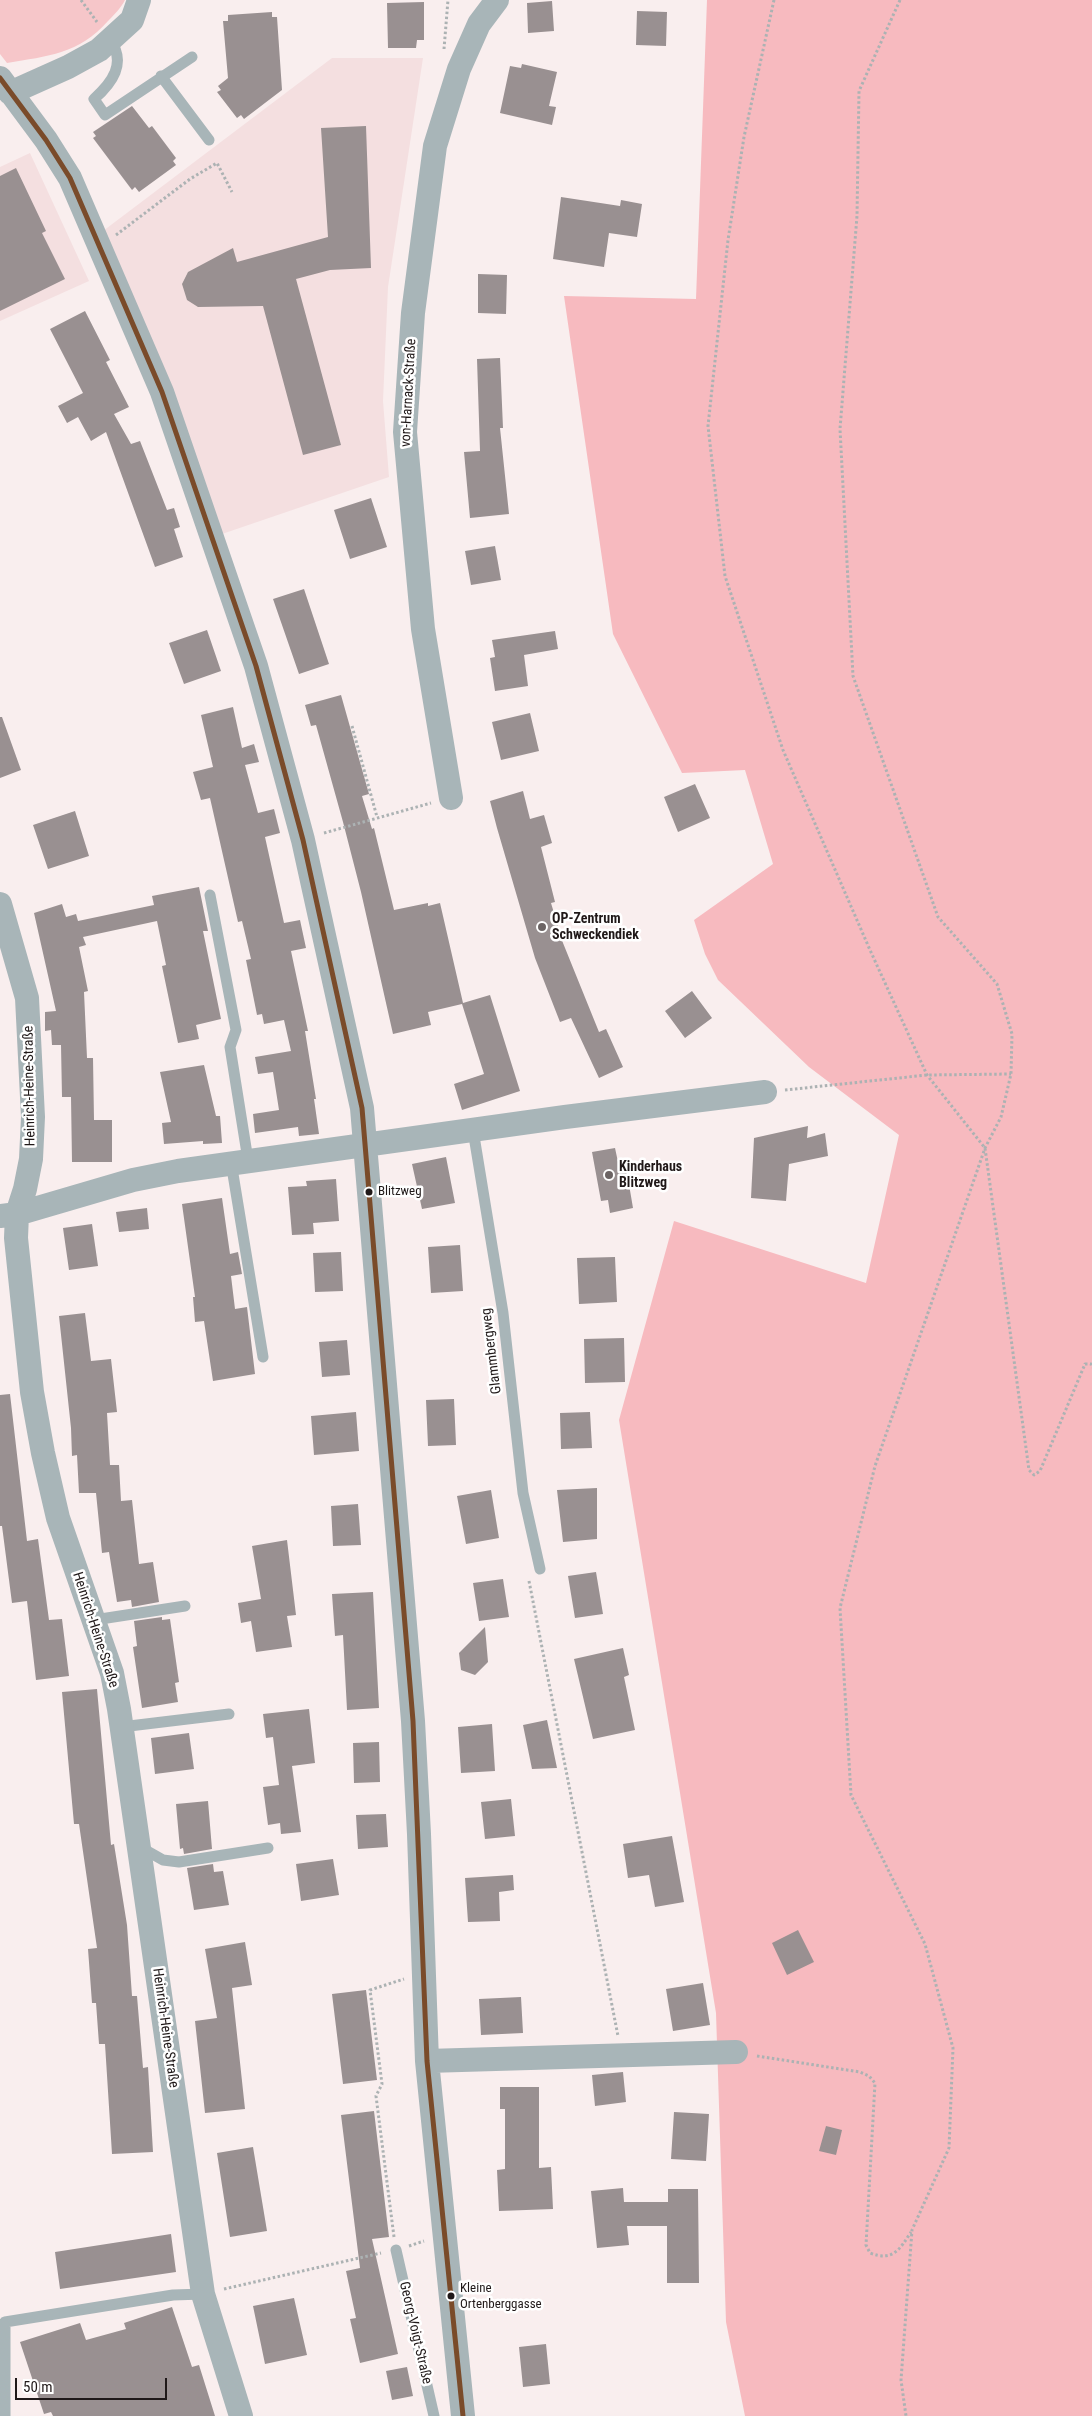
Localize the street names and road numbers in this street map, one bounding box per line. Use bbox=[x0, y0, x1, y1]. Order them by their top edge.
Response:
street label: von-Harnack-Straße bbox=[398, 338, 420, 448]
street label: Heinrich-Heine-Straße bbox=[21, 1026, 39, 1146]
street label: Glammbergweg bbox=[478, 1307, 506, 1395]
street label: Heinrich-Heine-Straße bbox=[68, 1570, 122, 1690]
street label: Heinrich-Heine-Straße bbox=[148, 1967, 182, 2089]
street label: Georg-Voigt-Straße bbox=[395, 2280, 435, 2386]

